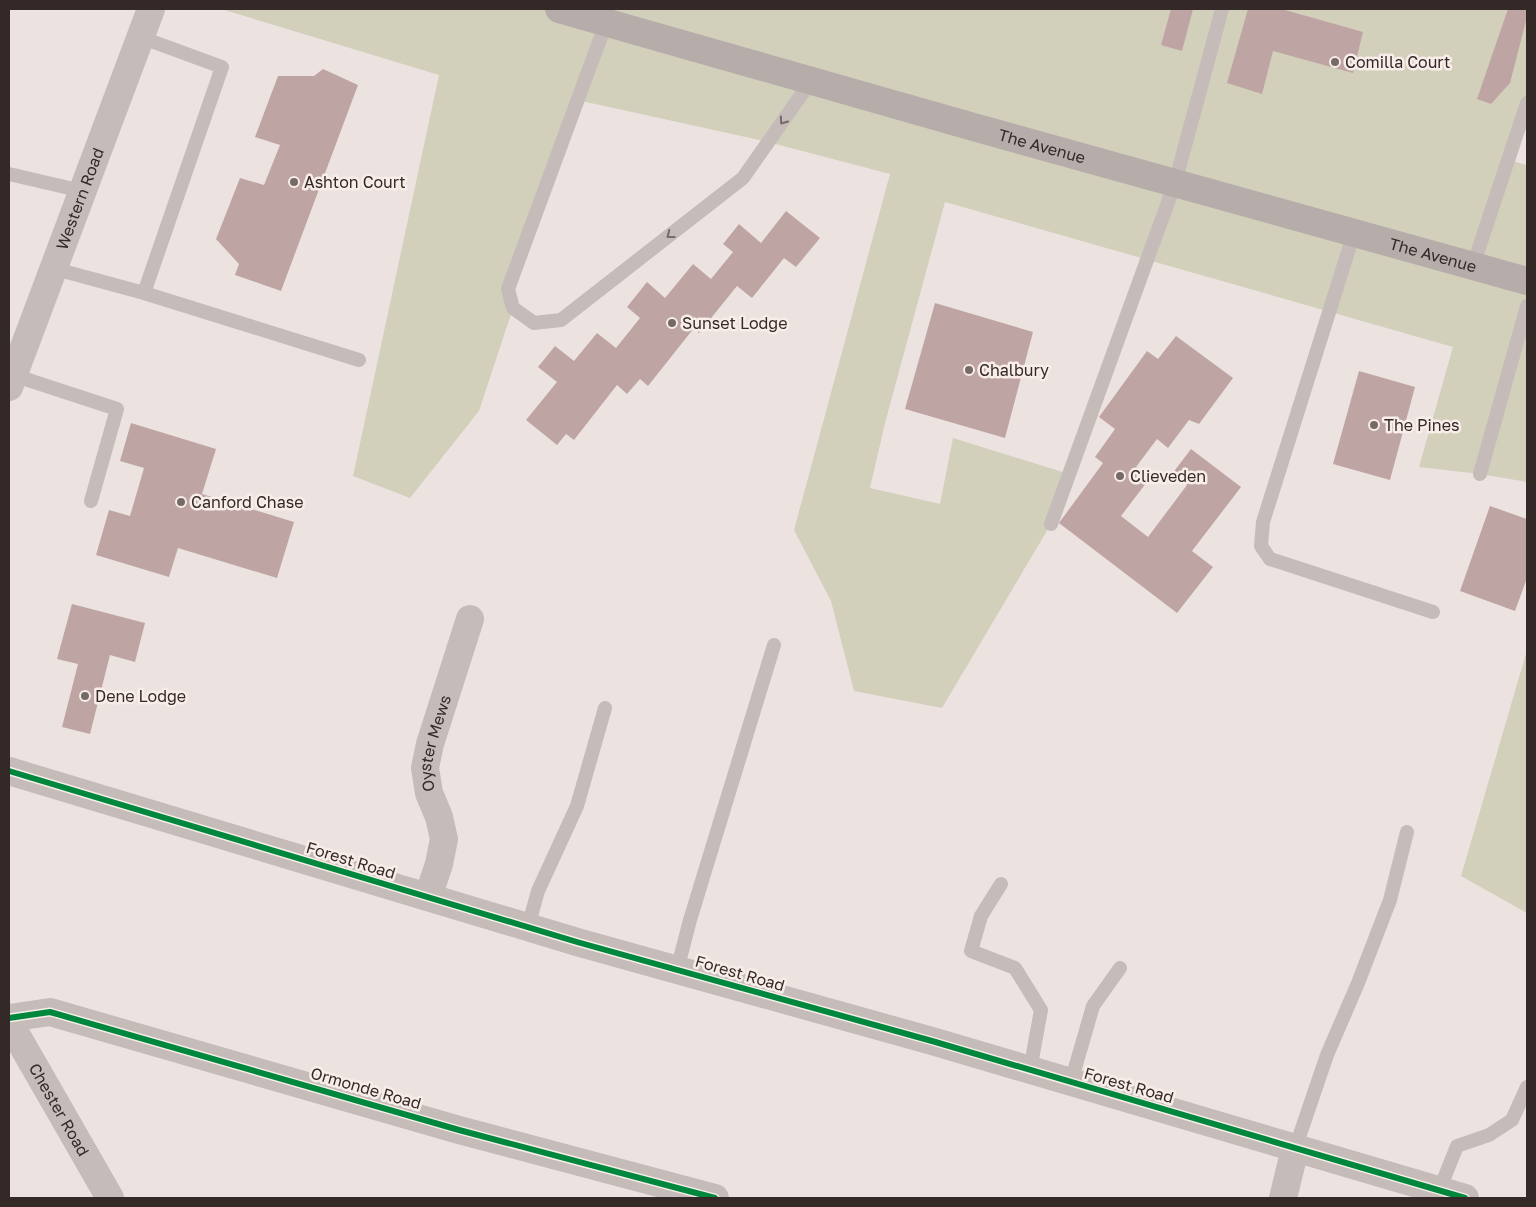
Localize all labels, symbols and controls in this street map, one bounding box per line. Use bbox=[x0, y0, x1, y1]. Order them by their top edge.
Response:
place label: Comilla Court bbox=[1345, 52, 1450, 72]
marker: Comilla Court bbox=[1329, 56, 1341, 68]
one-way arrow bbox=[780, 115, 789, 124]
street label: The Avenue bbox=[996, 124, 1088, 168]
street label: Western Road bbox=[51, 145, 108, 253]
place label: Ashton Court bbox=[304, 172, 406, 192]
marker: Ashton Court bbox=[288, 176, 300, 188]
one-way arrow bbox=[667, 230, 676, 238]
street label: The Avenue bbox=[1387, 233, 1479, 277]
place label: Sunset Lodge bbox=[682, 313, 787, 333]
marker: Sunset Lodge bbox=[666, 317, 678, 329]
place label: Chalbury bbox=[979, 360, 1049, 380]
marker: Chalbury bbox=[963, 364, 975, 376]
place label: The Pines bbox=[1384, 415, 1459, 435]
marker: The Pines bbox=[1368, 419, 1380, 431]
place label: Clieveden bbox=[1130, 466, 1206, 486]
marker: Clieveden bbox=[1114, 470, 1126, 482]
place label: Canford Chase bbox=[191, 492, 303, 512]
marker: Canford Chase bbox=[175, 496, 187, 508]
place label: Dene Lodge bbox=[95, 686, 186, 706]
marker: Dene Lodge bbox=[79, 690, 91, 702]
street label: Oyster Mews bbox=[415, 692, 455, 793]
street label: Forest Road bbox=[304, 837, 398, 883]
street label: Forest Road bbox=[693, 951, 787, 995]
street label: Chester Road bbox=[25, 1060, 94, 1160]
street label: Ormonde Road bbox=[308, 1063, 424, 1113]
street label: Forest Road bbox=[1082, 1063, 1176, 1107]

